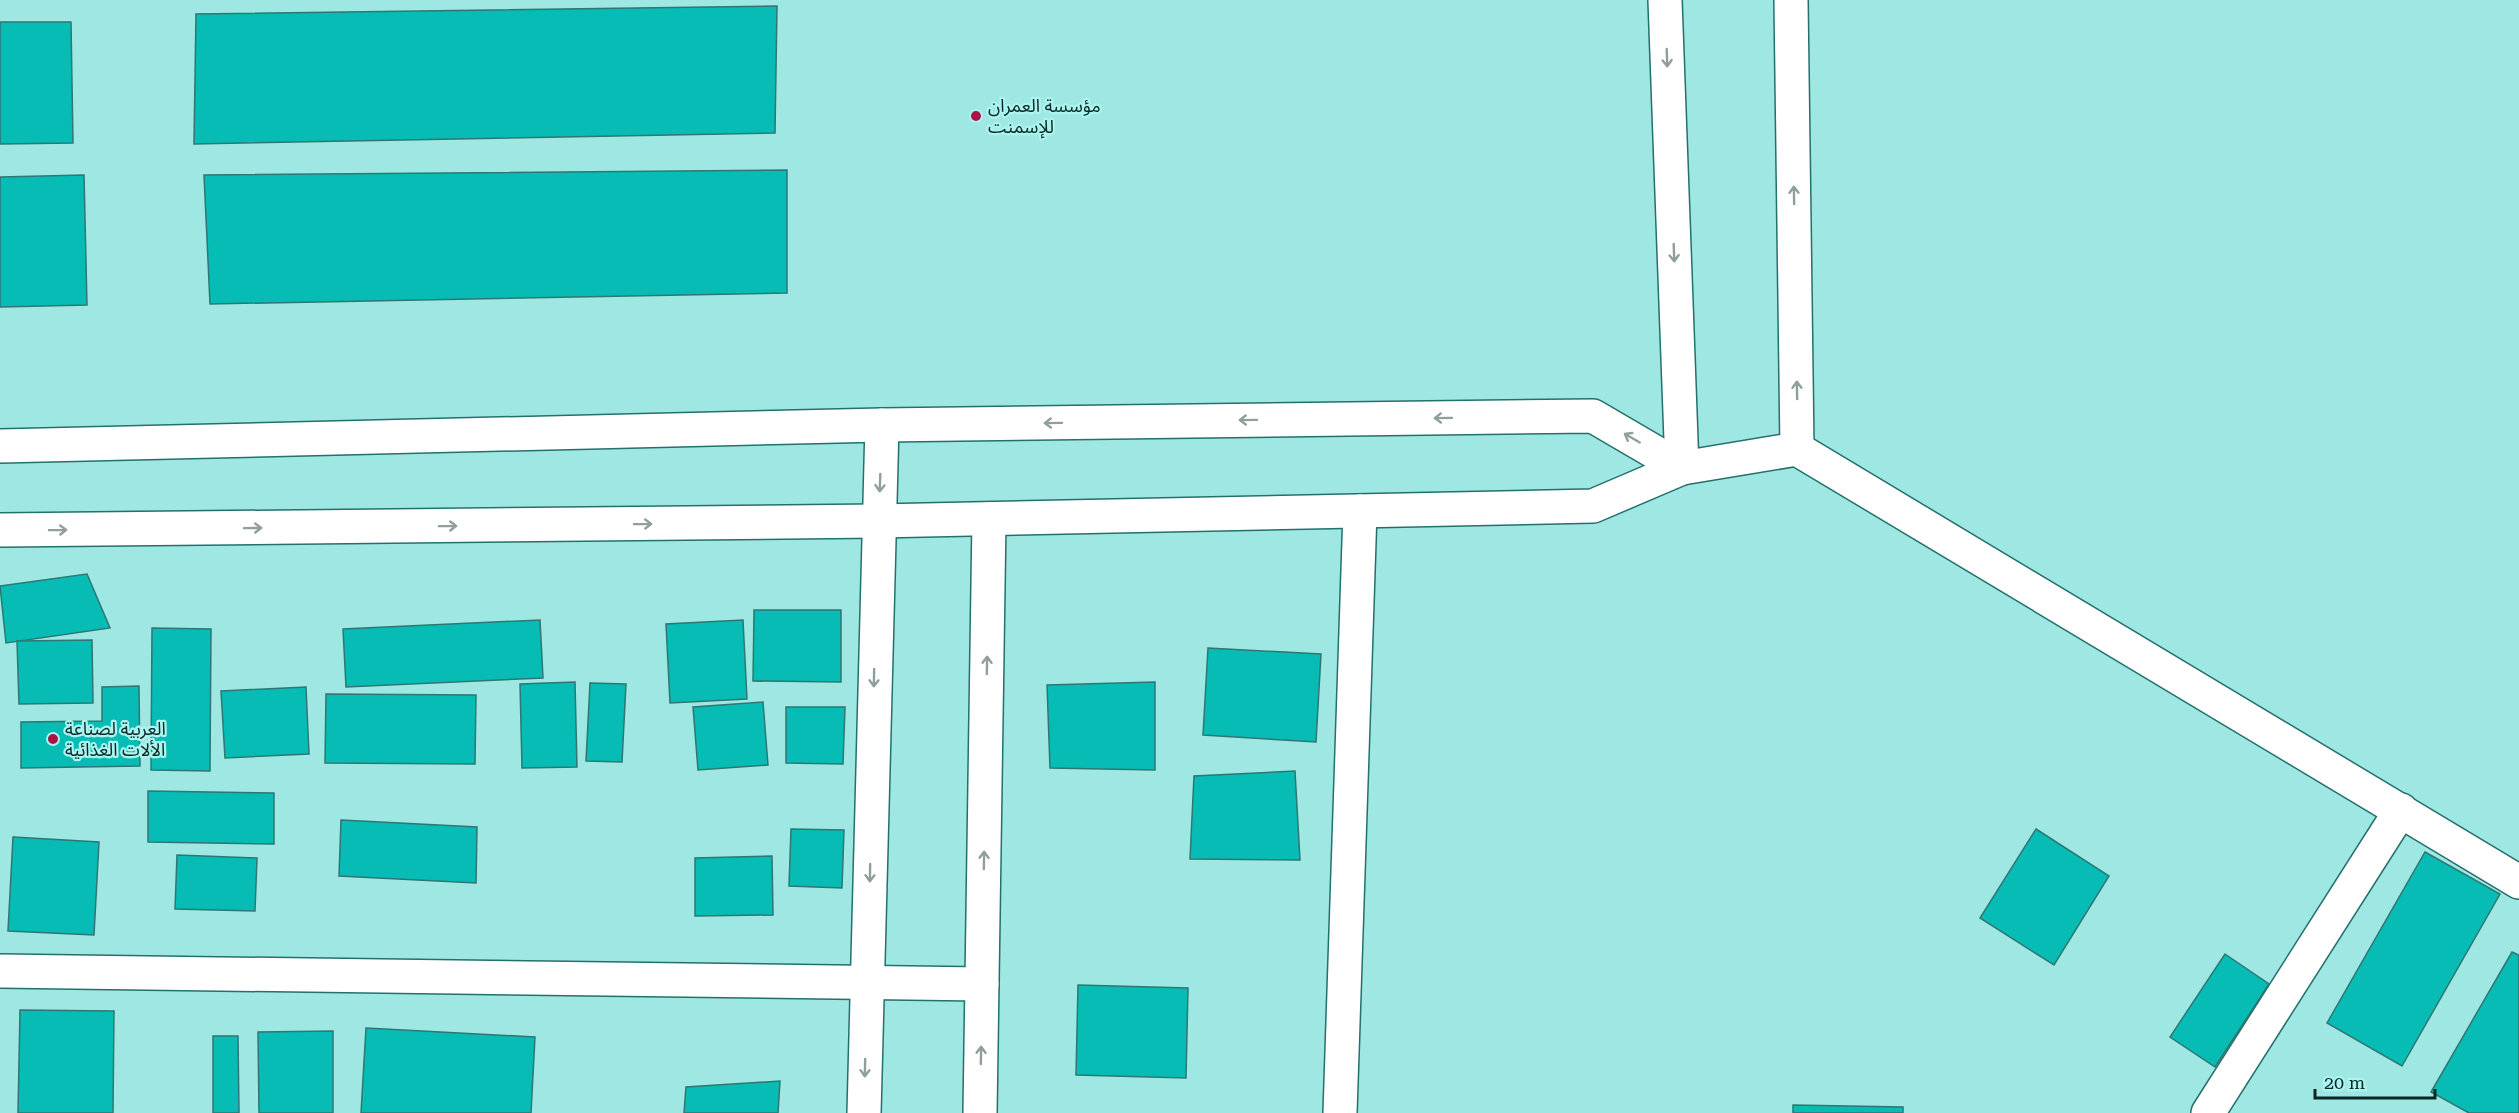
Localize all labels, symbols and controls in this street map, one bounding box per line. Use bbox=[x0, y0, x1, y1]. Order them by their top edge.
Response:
one-way arrow bbox=[1661, 48, 1673, 68]
place label: مؤسسة العمران للإسمنت bbox=[988, 95, 1101, 139]
marker: مؤسسة العمران للإسمنت bbox=[969, 109, 983, 123]
one-way arrow bbox=[1788, 186, 1800, 206]
one-way arrow bbox=[1669, 243, 1680, 263]
one-way arrow bbox=[1791, 381, 1802, 401]
one-way arrow bbox=[1433, 412, 1453, 424]
one-way arrow bbox=[1238, 414, 1258, 426]
one-way arrow bbox=[1043, 417, 1063, 428]
one-way arrow bbox=[1623, 432, 1640, 444]
one-way arrow bbox=[874, 473, 885, 493]
one-way arrow bbox=[633, 518, 653, 530]
one-way arrow bbox=[438, 520, 458, 532]
one-way arrow bbox=[243, 522, 263, 534]
one-way arrow bbox=[48, 524, 68, 536]
one-way arrow bbox=[981, 655, 992, 675]
one-way arrow bbox=[869, 668, 880, 688]
place label: العربية لصناعة الألات الغذائية bbox=[65, 718, 166, 760]
marker: العربية لصناعة الألات الغذائية bbox=[46, 732, 60, 746]
one-way arrow bbox=[978, 850, 990, 870]
one-way arrow bbox=[864, 863, 875, 883]
one-way arrow bbox=[975, 1045, 987, 1065]
one-way arrow bbox=[859, 1058, 871, 1078]
scale bar bbox=[2315, 1062, 2435, 1100]
text: 20 m bbox=[2324, 1072, 2365, 1093]

